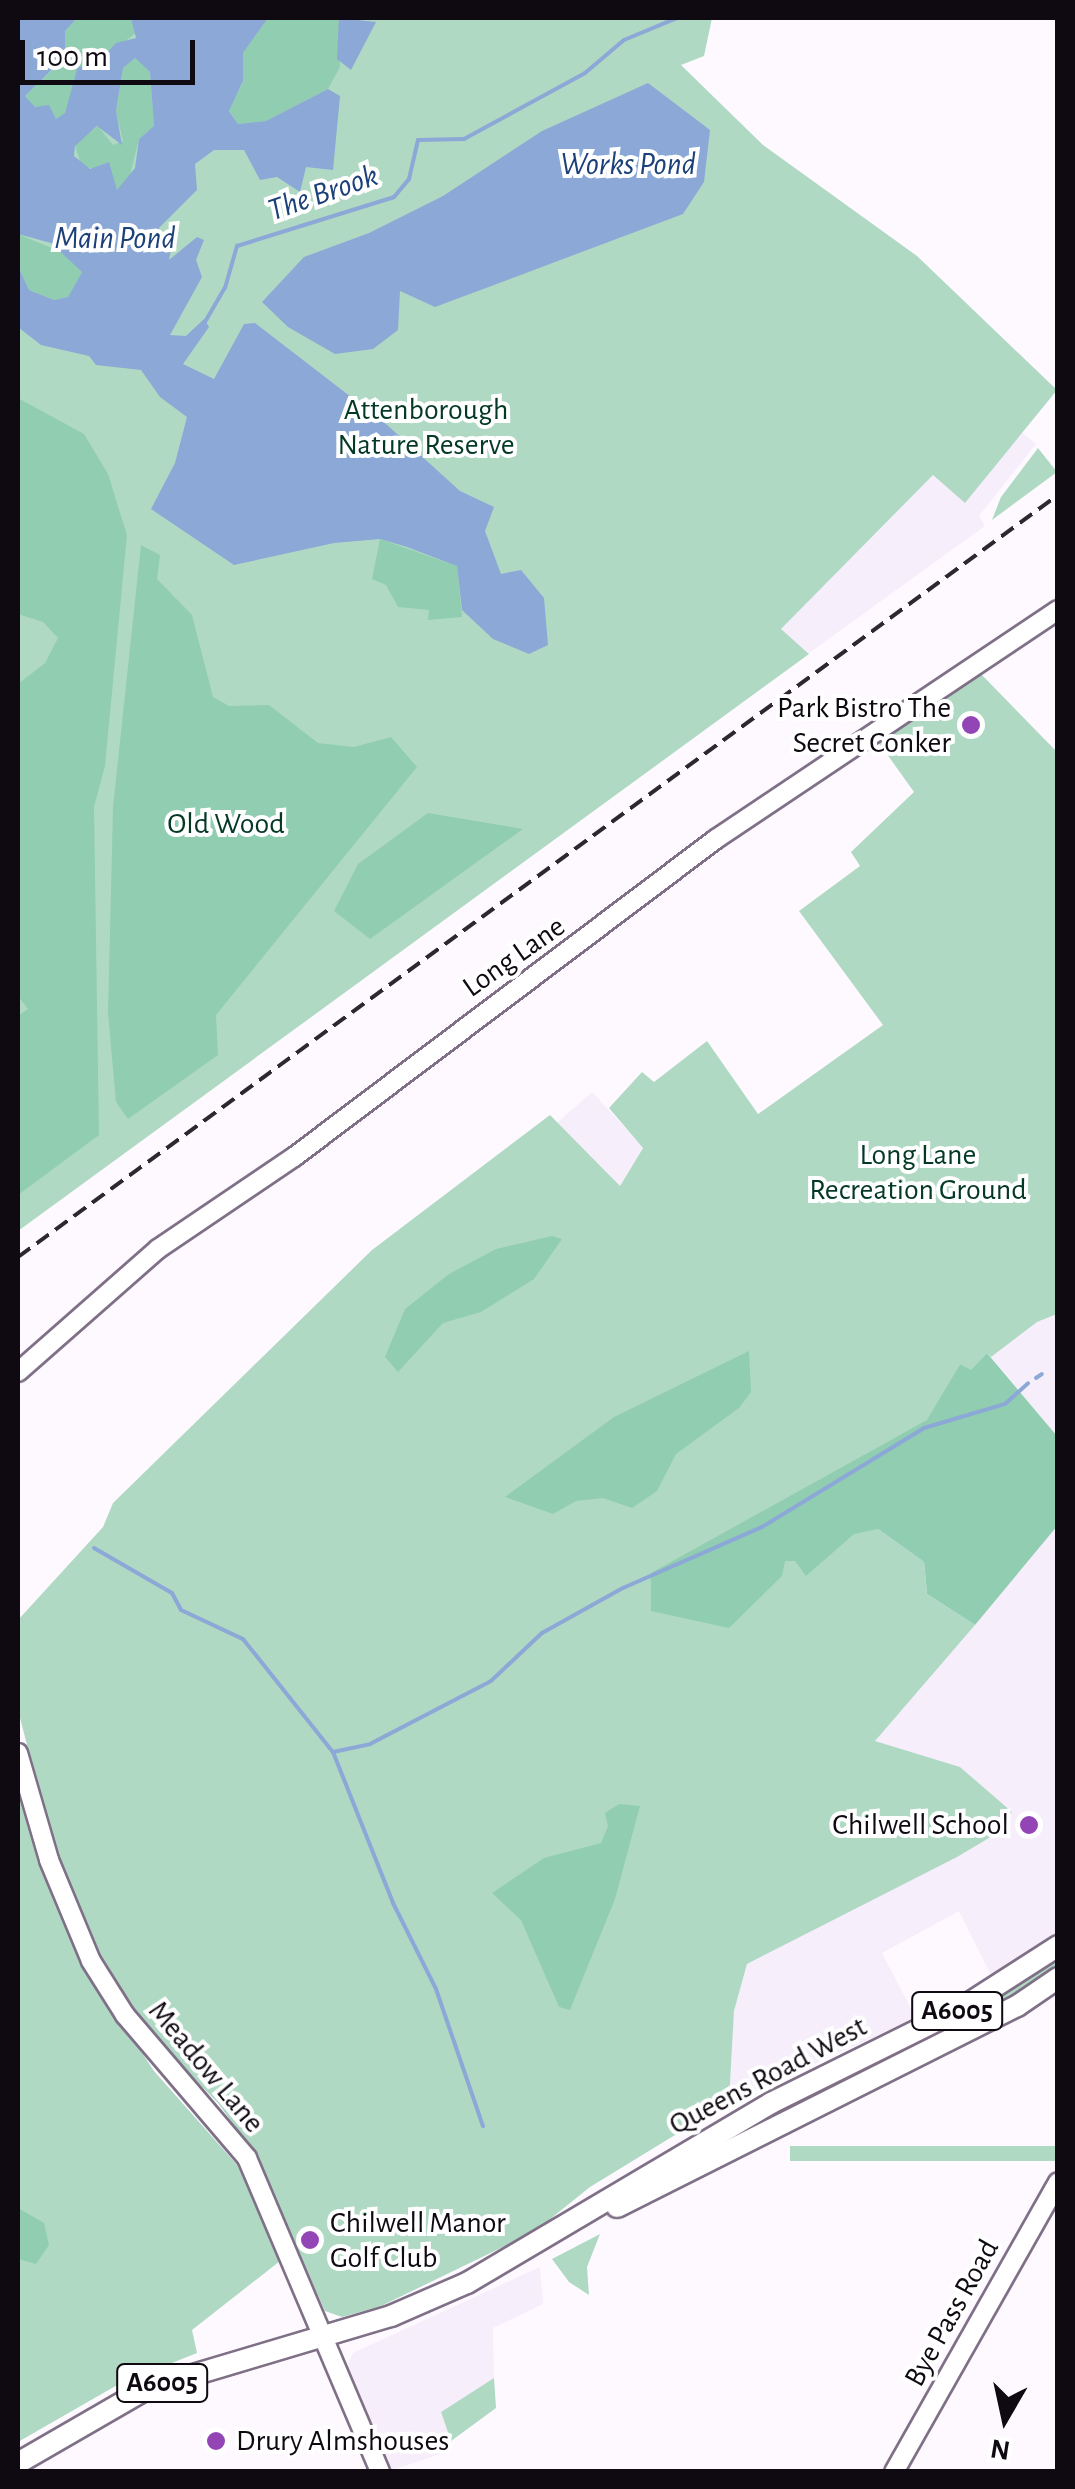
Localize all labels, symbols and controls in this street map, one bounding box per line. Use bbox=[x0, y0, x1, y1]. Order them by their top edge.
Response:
scale bar bbox=[25, 20, 200, 82]
text: 100 m bbox=[37, 42, 108, 72]
water label: Works Pond bbox=[560, 145, 696, 183]
water label: The Brook bbox=[263, 156, 383, 230]
water label: Main Pond bbox=[55, 219, 175, 257]
park label: Attenborough Nature Reserve bbox=[337, 392, 515, 462]
place label: Park Bistro The Secret Conker bbox=[777, 690, 951, 760]
marker: Park Bistro The Secret Conker bbox=[960, 714, 982, 736]
park label: Old Wood bbox=[167, 806, 285, 842]
street label: Long Lane bbox=[456, 909, 572, 1005]
park label: Long Lane Recreation Ground bbox=[809, 1137, 1027, 1208]
place label: Chilwell School bbox=[832, 1807, 1009, 1843]
marker: Chilwell School bbox=[1018, 1814, 1040, 1836]
road number: A6005 bbox=[910, 1988, 1004, 2034]
street label: Meadow Lane bbox=[140, 1994, 272, 2140]
street label: Queens Road West bbox=[663, 2009, 873, 2143]
place label: Chilwell Manor Golf Club bbox=[330, 2205, 506, 2276]
marker: Chilwell Manor Golf Club bbox=[299, 2229, 321, 2251]
street label: Bye Pass Road bbox=[897, 2233, 1007, 2393]
road number: A6005 bbox=[114, 2360, 210, 2406]
north arrow bbox=[955, 2369, 1055, 2469]
place label: Drury Almshouses bbox=[236, 2423, 449, 2459]
marker: Drury Almshouses bbox=[205, 2430, 227, 2452]
text: N bbox=[989, 2433, 1012, 2464]

